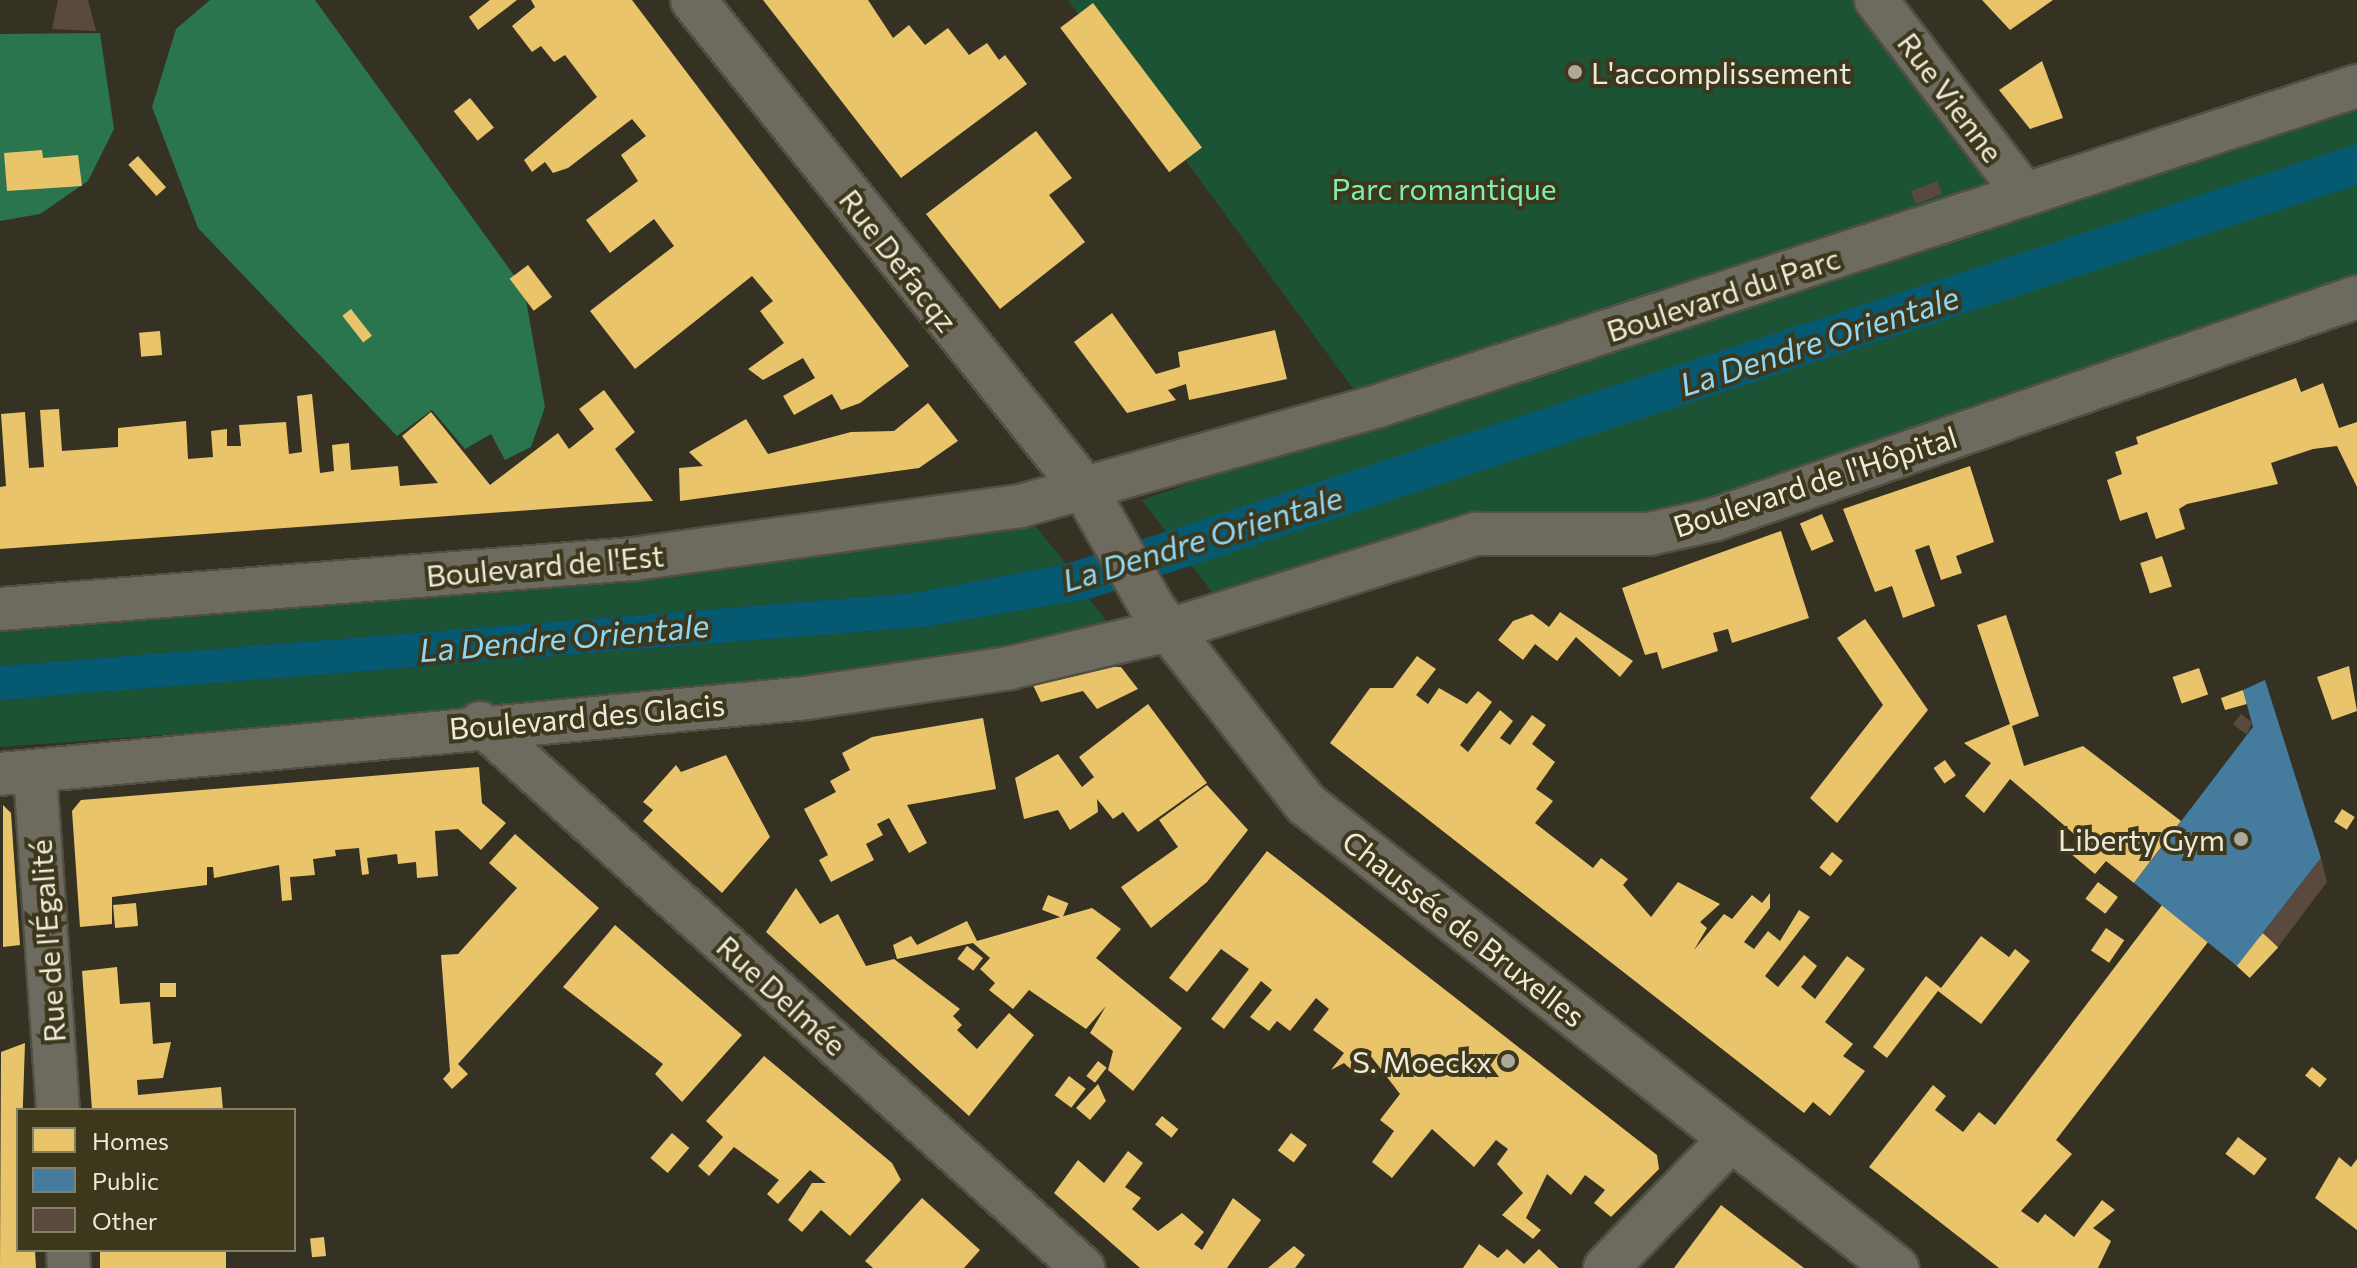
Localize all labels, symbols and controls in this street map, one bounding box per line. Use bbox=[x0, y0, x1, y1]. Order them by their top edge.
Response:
street label: Rue Vienne bbox=[1891, 25, 2011, 169]
place label: L'accomplissement bbox=[1591, 54, 1851, 90]
marker: L'accomplissement bbox=[1566, 63, 1584, 81]
park label: Parc romantique bbox=[1331, 170, 1557, 206]
street label: Rue Defacqz bbox=[832, 182, 966, 338]
street label: Boulevard du Parc bbox=[1602, 239, 1844, 349]
water label: La Dendre Orientale bbox=[1675, 277, 1963, 403]
street label: Boulevard de l'Hôpital bbox=[1668, 418, 1962, 544]
water label: La Dendre Orientale bbox=[1057, 477, 1347, 599]
street label: Boulevard de l'Est bbox=[425, 537, 665, 593]
water label: La Dendre Orientale bbox=[417, 605, 711, 669]
street label: Boulevard des Glacis bbox=[448, 686, 726, 746]
place label: Liberty Gym bbox=[2058, 821, 2225, 857]
street label: Chaussée de Bruxelles bbox=[1336, 822, 1592, 1034]
marker: Liberty Gym bbox=[2232, 830, 2250, 848]
street label: Rue de l'Égalité bbox=[22, 838, 72, 1044]
street label: Rue Delmée bbox=[710, 928, 854, 1062]
place label: S. Moeckx bbox=[1352, 1043, 1492, 1079]
marker: S. Moeckx bbox=[1499, 1052, 1517, 1070]
legend bbox=[16, 1108, 296, 1252]
text: Homes bbox=[92, 1126, 169, 1155]
text: Public bbox=[92, 1166, 159, 1195]
text: Other bbox=[92, 1206, 157, 1235]

